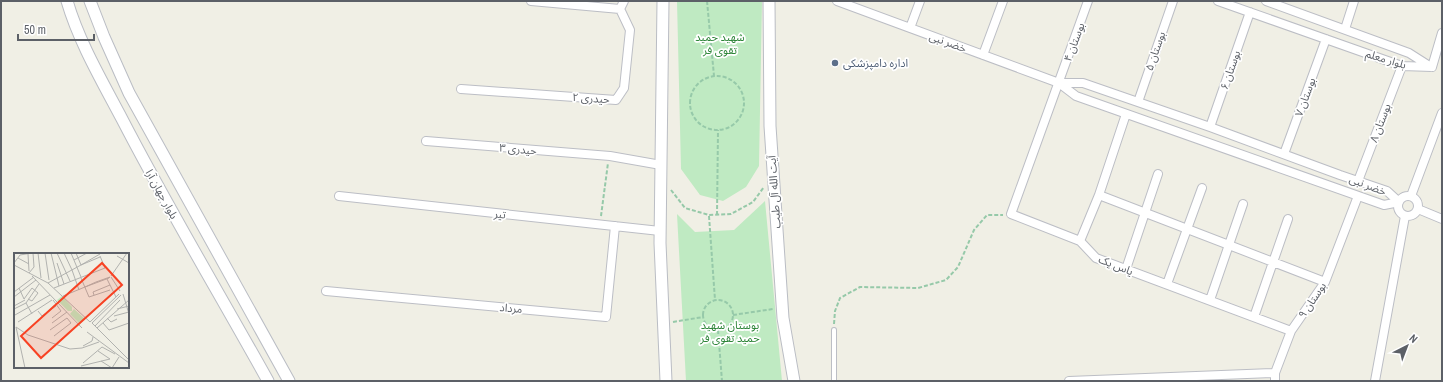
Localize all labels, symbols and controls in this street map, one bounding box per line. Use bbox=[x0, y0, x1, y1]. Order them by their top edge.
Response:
scale bar bbox=[18, 16, 94, 42]
street label: بوستان ۴ bbox=[1061, 21, 1088, 63]
text: 50 m bbox=[24, 22, 46, 38]
street label: خضر نبی bbox=[927, 29, 969, 55]
park label: شهید حمید تقوی فر bbox=[695, 30, 745, 57]
street label: بوستان ۵ bbox=[1142, 30, 1168, 72]
street label: بلوار معلم bbox=[1363, 46, 1408, 74]
street label: بوستان ۶ bbox=[1217, 49, 1243, 91]
place label: اداره دامپزشکی bbox=[843, 56, 908, 71]
marker: اداره دامپزشکی bbox=[830, 58, 840, 68]
street label: بوستان ۷ bbox=[1292, 76, 1319, 118]
street label: حیدری ۲ bbox=[572, 90, 611, 106]
street label: بوستان ۸ bbox=[1366, 102, 1394, 144]
street label: حیدری ۳ bbox=[499, 140, 538, 158]
street label: آیت الله آل طیب bbox=[764, 154, 784, 229]
street label: بلوار جهان آرا bbox=[143, 167, 181, 221]
street label: خضر نبی bbox=[1347, 172, 1389, 199]
street label: تیر bbox=[492, 206, 507, 222]
street label: یاس یک bbox=[1097, 252, 1135, 278]
inset map bbox=[14, 253, 129, 368]
street label: بوستان ۹ bbox=[1295, 279, 1329, 321]
street label: مرداد bbox=[499, 300, 523, 316]
park label: بوستان شهید حمید تقوی فر bbox=[699, 318, 760, 345]
north arrow bbox=[1387, 326, 1427, 366]
text: N bbox=[1407, 331, 1421, 346]

